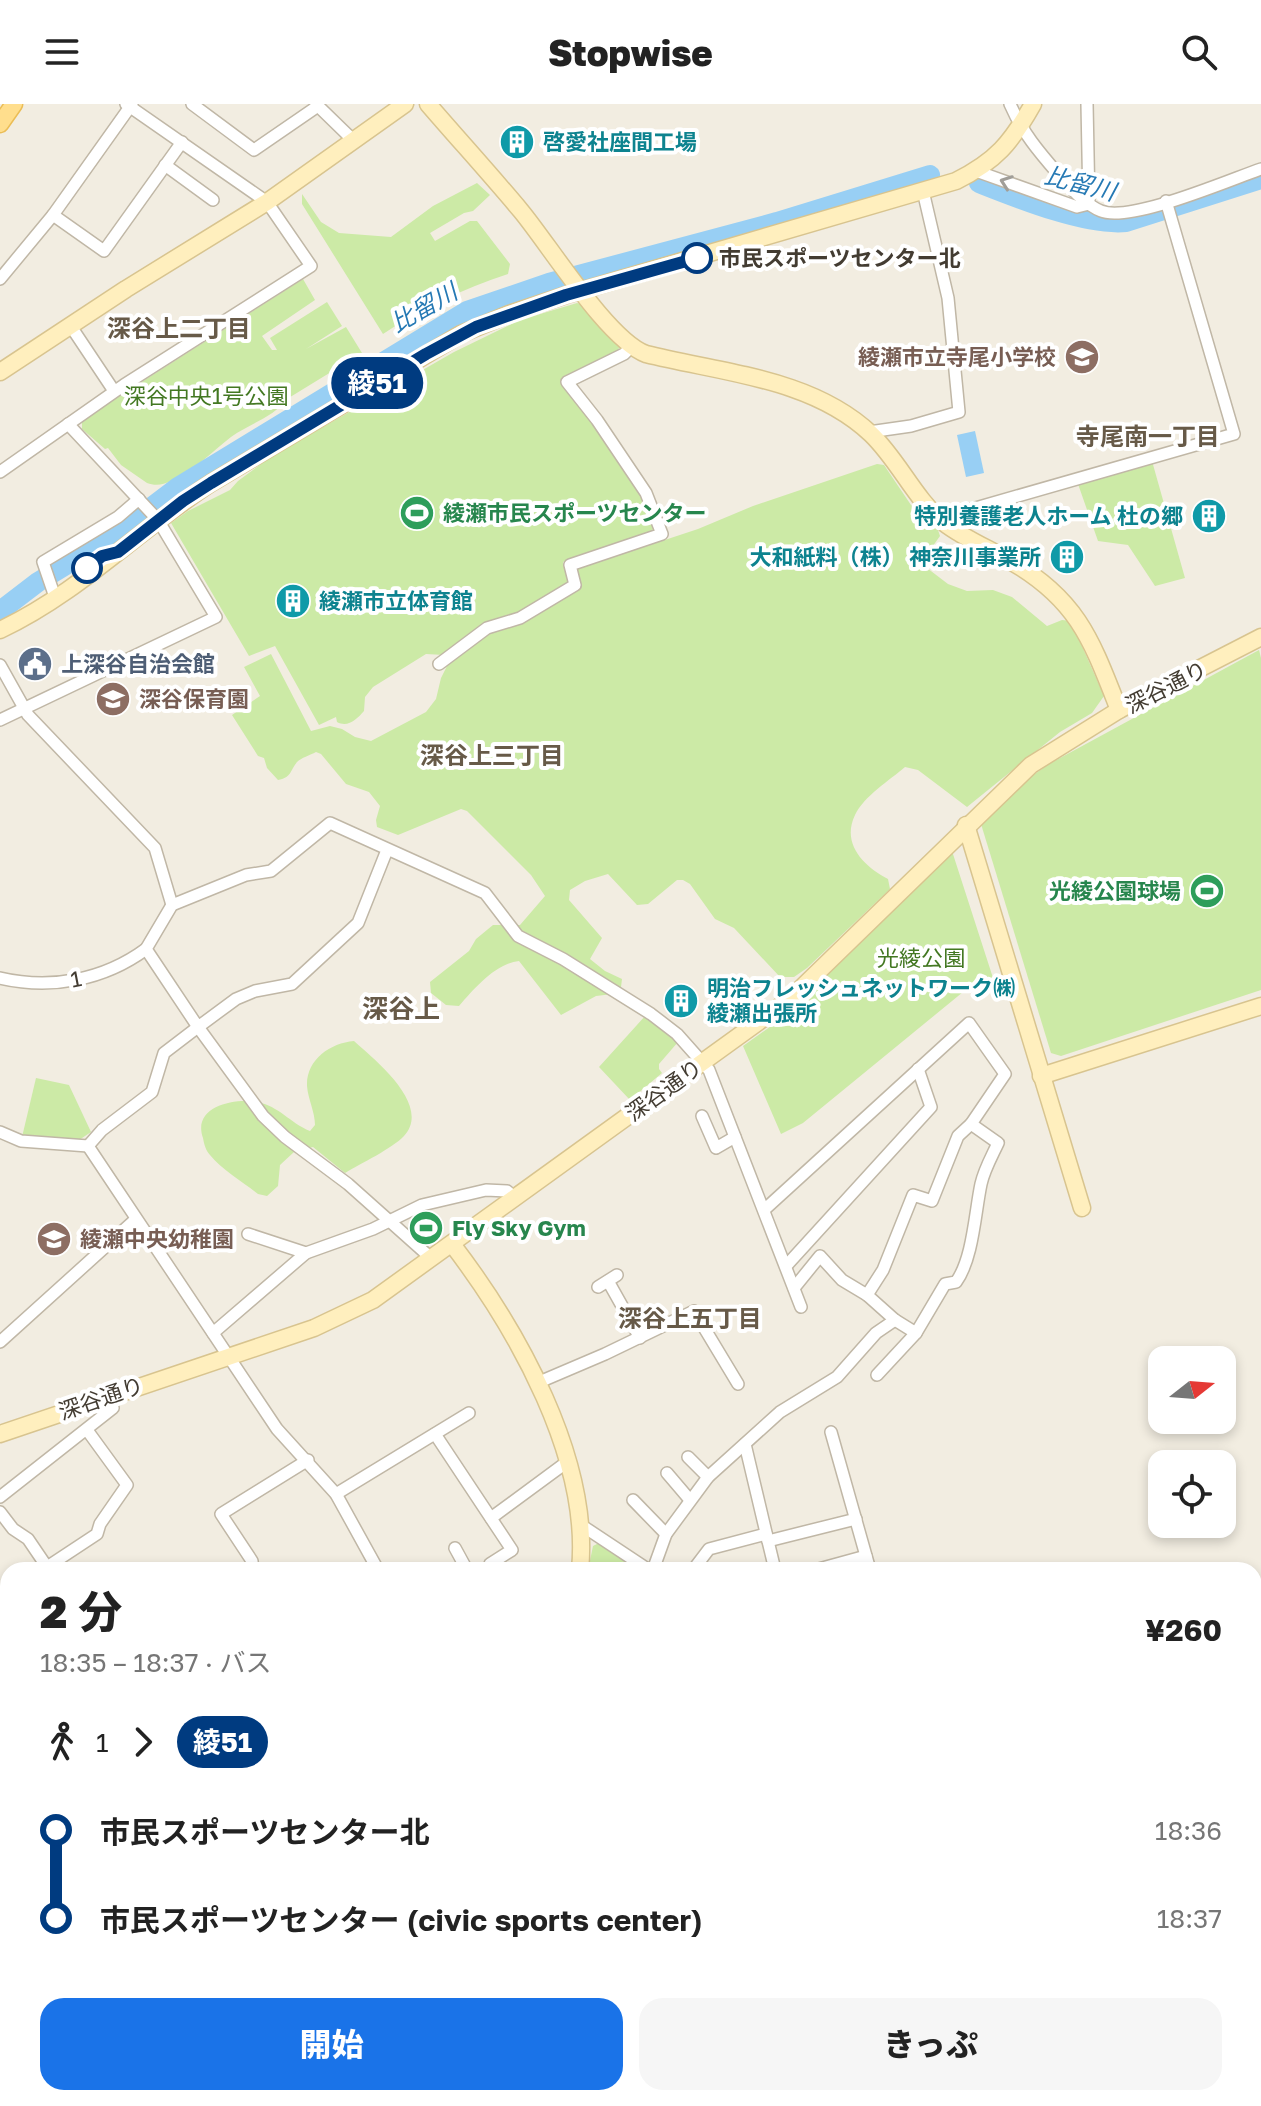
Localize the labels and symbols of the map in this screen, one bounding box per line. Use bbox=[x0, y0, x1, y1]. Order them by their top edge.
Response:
building icon: 啓愛社座間工場 bbox=[498, 123, 536, 161]
place label: 啓愛社座間工場 bbox=[543, 128, 697, 155]
water label: 比留川 bbox=[1042, 160, 1122, 206]
one-way arrow bbox=[1000, 175, 1014, 192]
marker: 市民スポーツセンター北 bbox=[682, 243, 712, 273]
place label: 市民スポーツセンター北 bbox=[719, 244, 961, 271]
water label: 比留川 bbox=[385, 275, 464, 337]
district label: 深谷上二丁目 bbox=[107, 313, 251, 342]
school or university icon: 綾瀬市立寺尾小学校 bbox=[1063, 338, 1101, 376]
place label: 綾瀬市立寺尾小学校 bbox=[858, 343, 1056, 370]
line badge: 綾51 bbox=[331, 357, 423, 409]
park label: 深谷中央1号公園 bbox=[124, 382, 288, 409]
district label: 寺尾南一丁目 bbox=[1076, 421, 1220, 450]
sports icon: 綾瀬市民スポーツセンター bbox=[398, 494, 436, 532]
building icon: 特別養護老人ホーム 杜の郷 bbox=[1190, 497, 1228, 535]
place label: 綾瀬市民スポーツセンター bbox=[443, 499, 707, 526]
place label: 特別養護老人ホーム 杜の郷 bbox=[914, 502, 1183, 529]
building icon: 大和紙料（株） 神奈川事業所 bbox=[1048, 538, 1086, 576]
place label: 大和紙料（株） 神奈川事業所 bbox=[749, 543, 1041, 570]
unlabelled marker bbox=[72, 553, 102, 583]
building icon: 綾瀬市立体育館 bbox=[274, 582, 312, 620]
place label: 綾瀬市立体育館 bbox=[319, 587, 473, 614]
public building icon: 上深谷自治会館 bbox=[16, 645, 54, 683]
place label: 上深谷自治会館 bbox=[61, 650, 215, 677]
street label: 深谷通り bbox=[1120, 655, 1211, 719]
school or university icon: 深谷保育園 bbox=[94, 680, 132, 718]
place label: 深谷保育園 bbox=[139, 685, 249, 712]
district label: 深谷上三丁目 bbox=[420, 740, 564, 769]
sports icon: 光綾公園球場 bbox=[1188, 872, 1226, 910]
place label: 光綾公園球場 bbox=[1049, 877, 1181, 904]
park label: 光綾公園 bbox=[877, 944, 965, 971]
street label: 1 bbox=[68, 964, 84, 993]
place label: 明治フレッシュネットワーク㈱ 綾瀬出張所 bbox=[707, 974, 1015, 1026]
building icon: 明治フレッシュネットワーク㈱ 綾瀬出張所 bbox=[662, 982, 700, 1020]
district label: 深谷上 bbox=[362, 993, 440, 1024]
street label: 深谷通り bbox=[620, 1053, 707, 1126]
sports icon: Fly Sky Gym bbox=[407, 1209, 445, 1247]
place label: Fly Sky Gym bbox=[452, 1214, 586, 1241]
school or university icon: 綾瀬中央幼稚園 bbox=[35, 1220, 73, 1258]
place label: 綾瀬中央幼稚園 bbox=[80, 1225, 234, 1252]
district label: 深谷上五丁目 bbox=[618, 1303, 762, 1332]
north arrow bbox=[1148, 1346, 1236, 1434]
street label: 深谷通り bbox=[55, 1370, 147, 1425]

